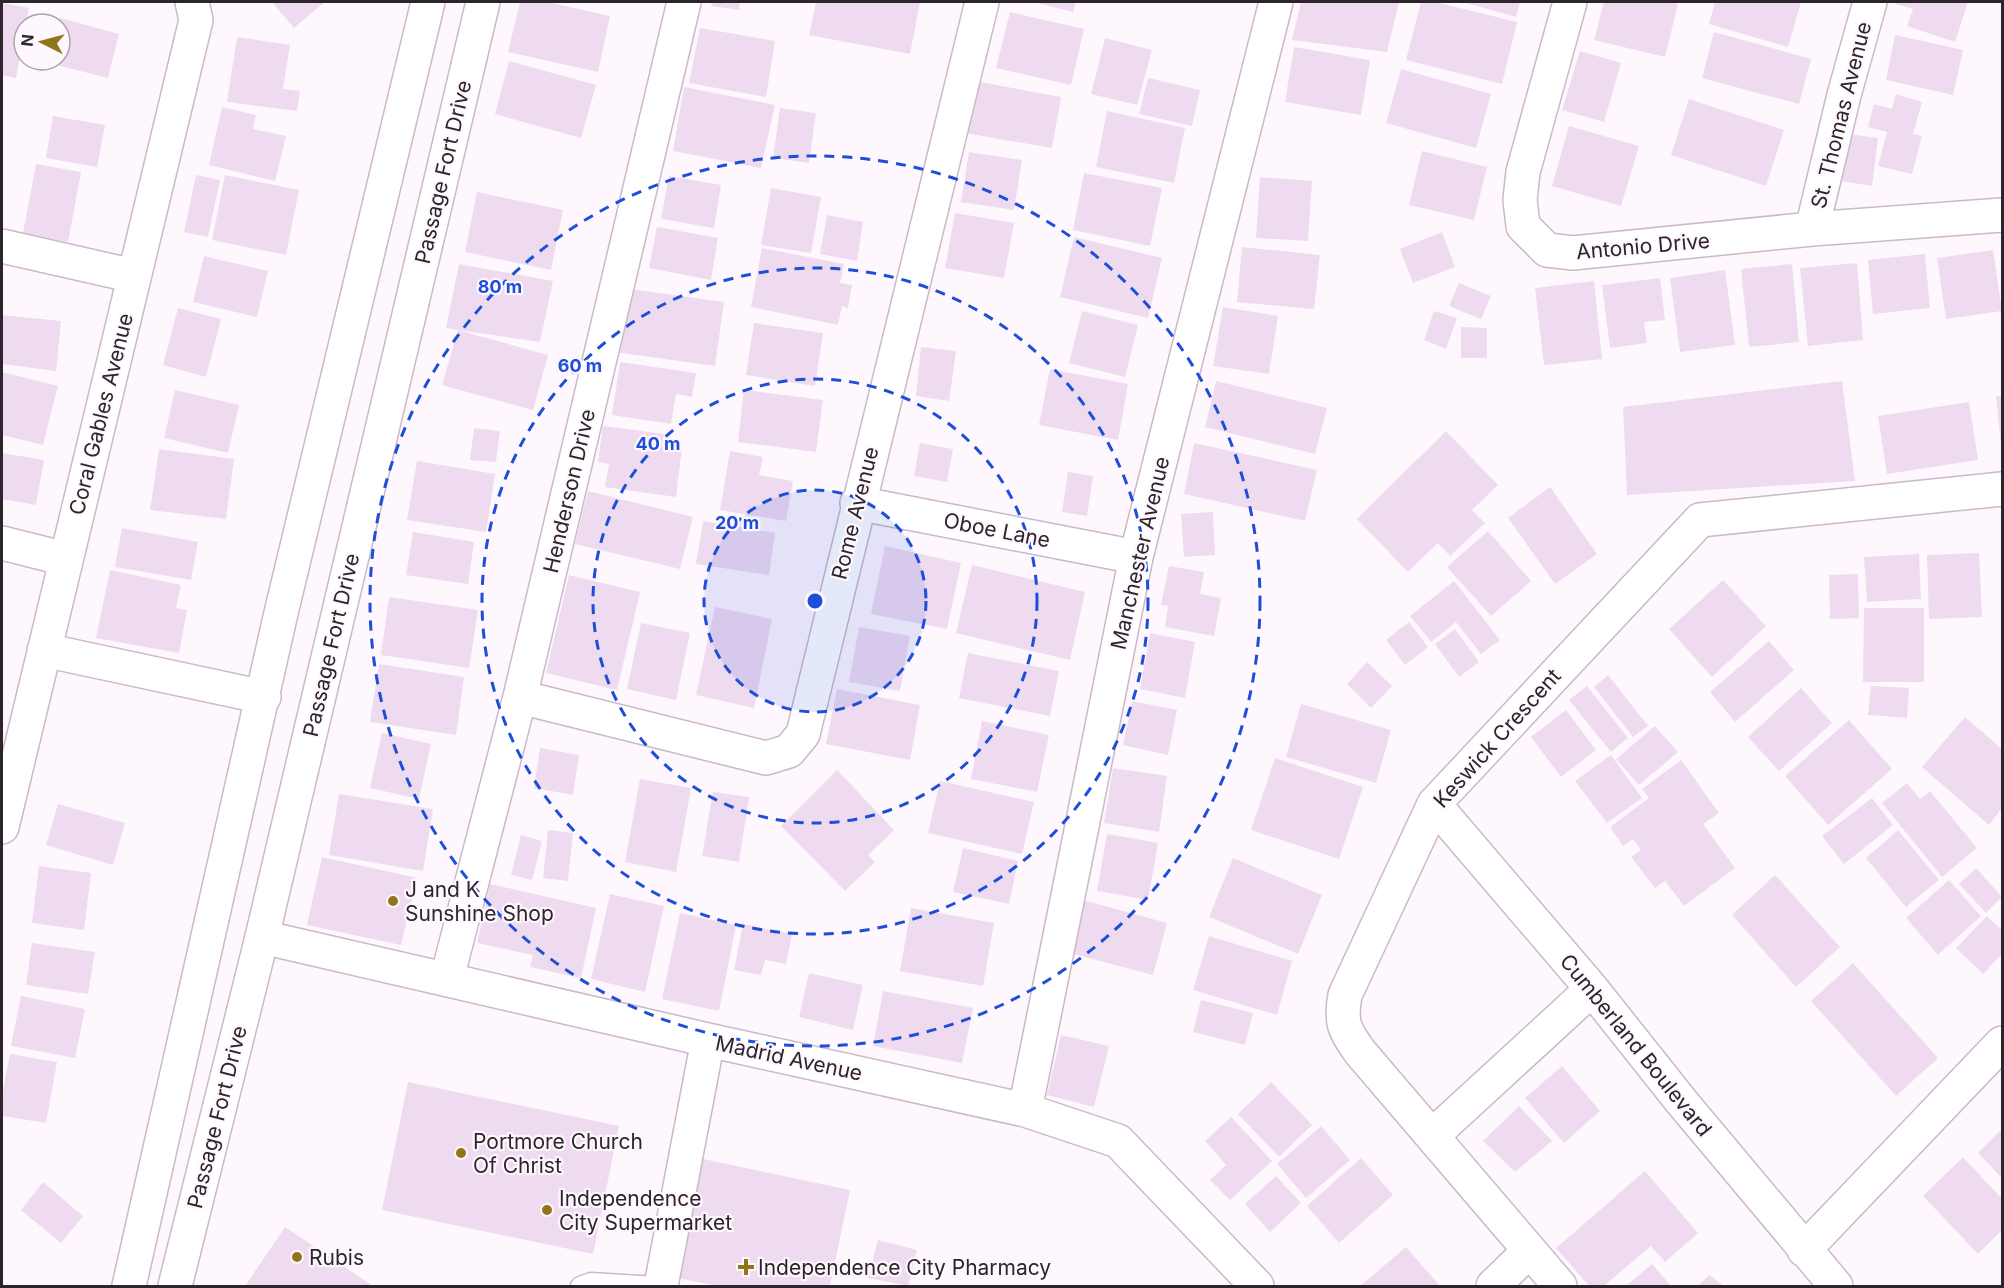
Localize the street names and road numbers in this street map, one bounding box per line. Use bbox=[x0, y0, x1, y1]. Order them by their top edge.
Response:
street label: St. Thomas Avenue bbox=[1806, 19, 1876, 211]
street label: Passage Fort Drive bbox=[410, 78, 476, 266]
street label: Antonio Drive bbox=[1575, 228, 1711, 264]
street label: Coral Gables Avenue bbox=[64, 311, 138, 517]
street label: Henderson Drive bbox=[538, 407, 600, 575]
street label: Rome Avenue bbox=[826, 444, 884, 582]
street label: Manchester Avenue bbox=[1106, 454, 1174, 652]
street label: Oboe Lane bbox=[942, 507, 1052, 553]
street label: Passage Fort Drive bbox=[298, 551, 364, 739]
street label: Keswick Crescent bbox=[1428, 663, 1566, 813]
street label: Cumberland Boulevard bbox=[1555, 949, 1717, 1141]
street label: Passage Fort Drive bbox=[182, 1023, 252, 1211]
street label: Madrid Avenue bbox=[713, 1030, 865, 1086]

